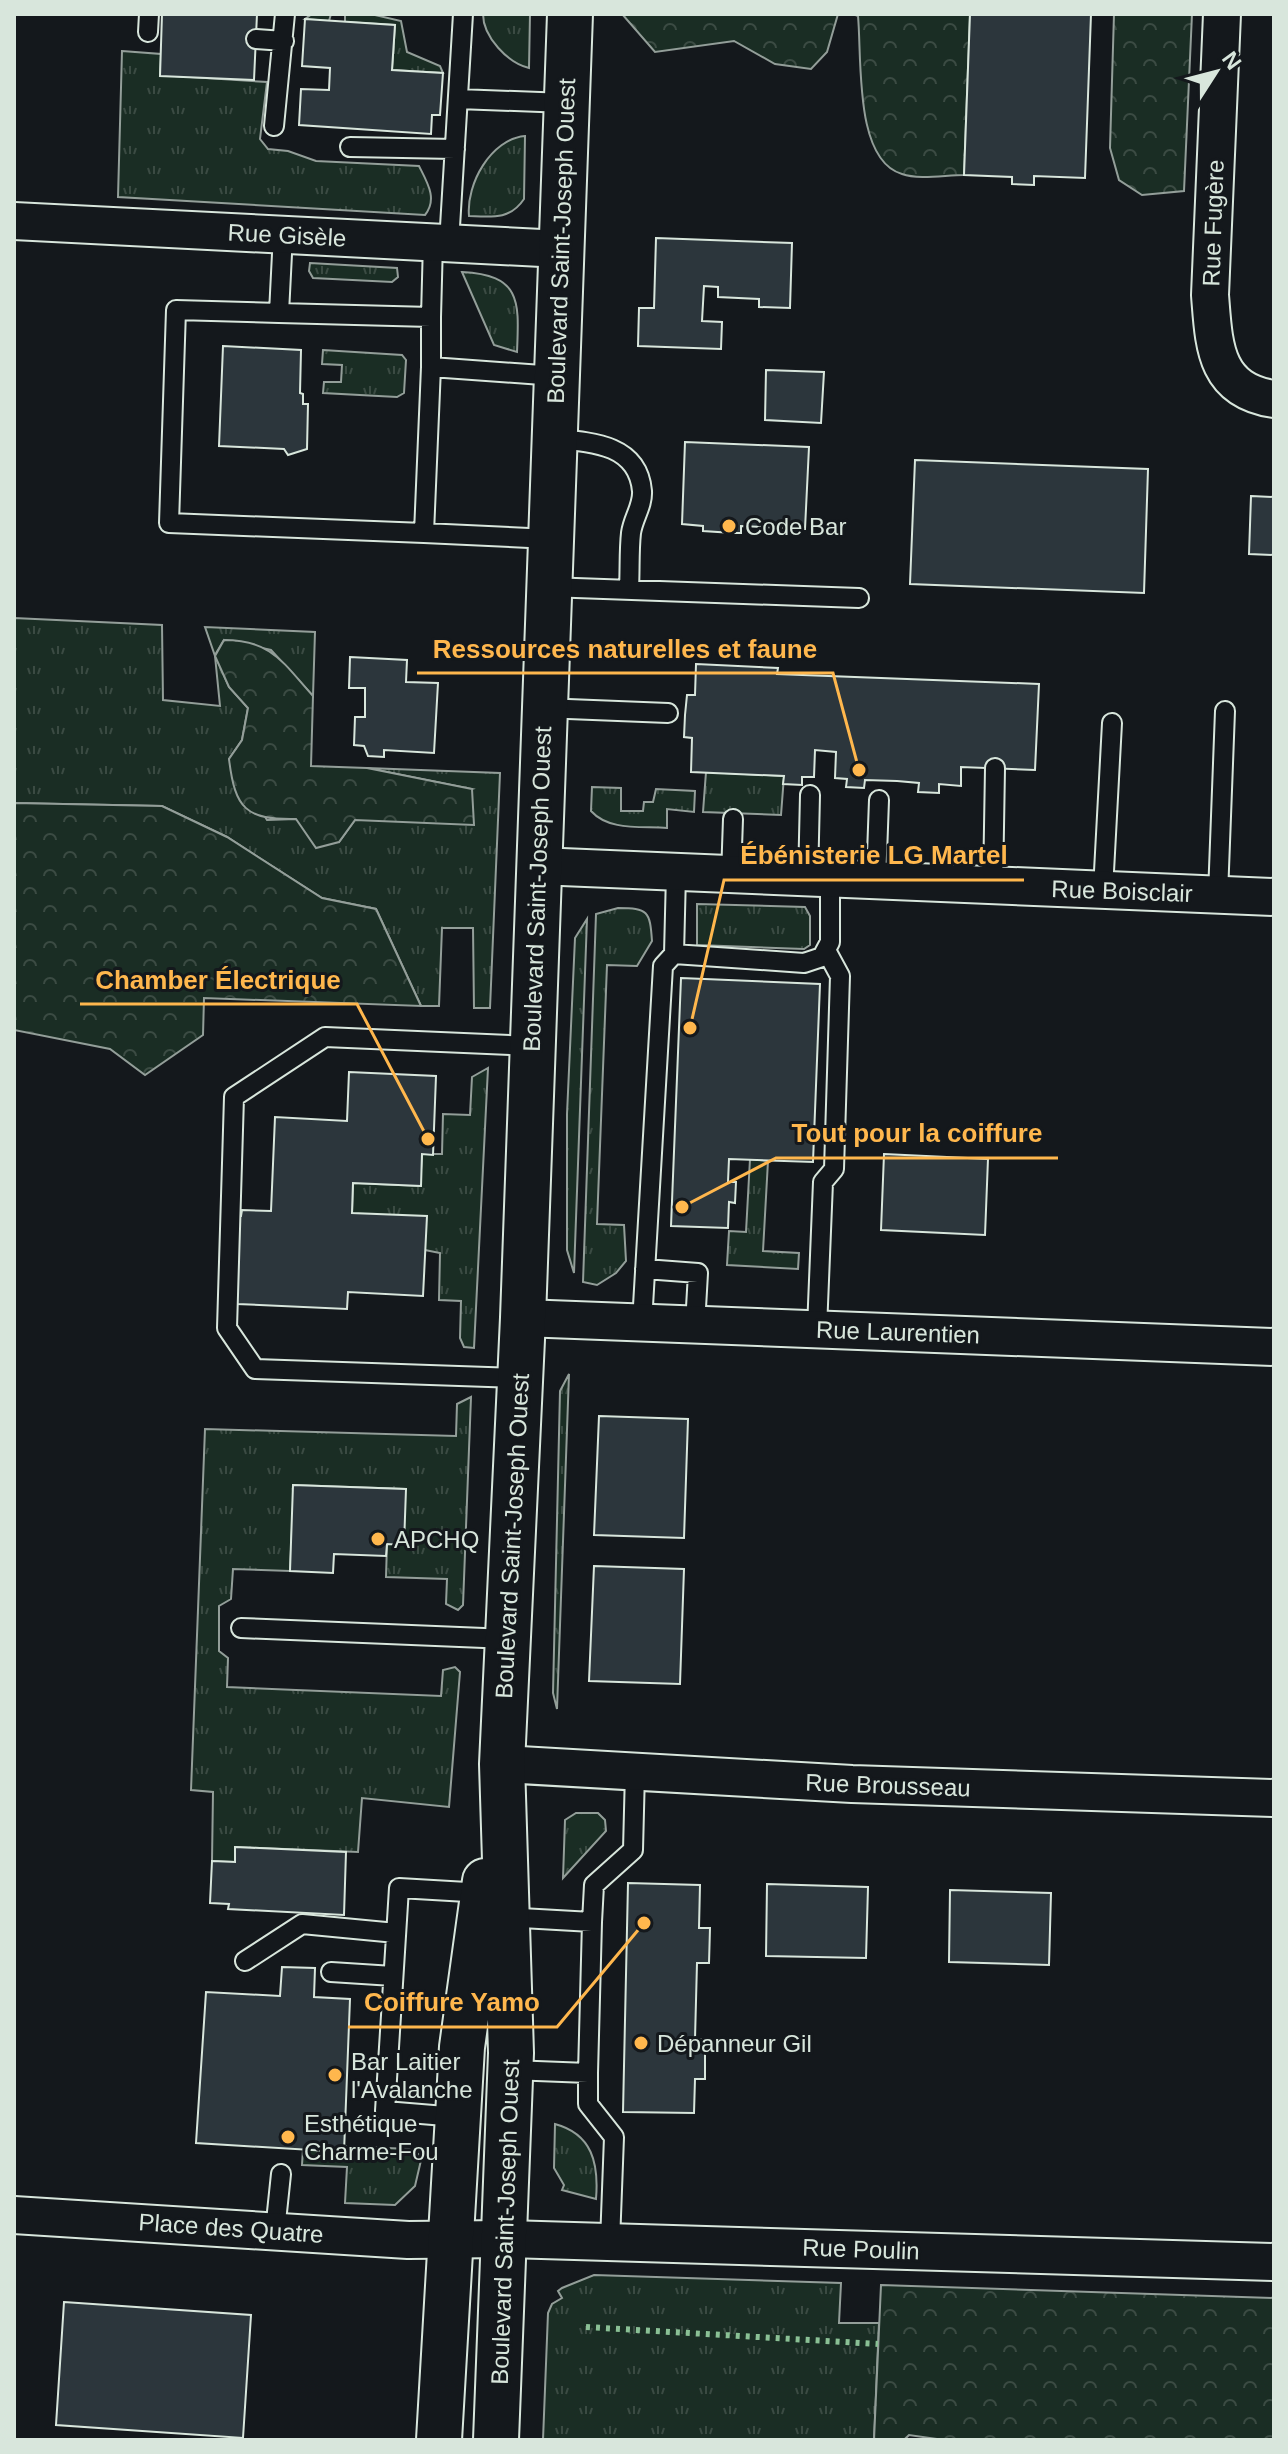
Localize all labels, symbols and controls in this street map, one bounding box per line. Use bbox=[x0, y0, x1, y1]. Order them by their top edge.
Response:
north arrow bbox=[1176, 32, 1256, 112]
text: N bbox=[1217, 47, 1247, 74]
street label: Boulevard Saint-Joseph Ouest bbox=[542, 78, 580, 404]
street label: Rue Fugère bbox=[1197, 159, 1229, 287]
street label: Rue Gisèle bbox=[227, 218, 347, 252]
place label: Code Bar bbox=[745, 513, 846, 540]
marker: Code Bar bbox=[720, 517, 738, 535]
callout: Ressources naturelles et faune bbox=[417, 623, 833, 673]
text: Ressources naturelles et faune bbox=[433, 634, 817, 664]
street label: Boulevard Saint-Joseph Ouest bbox=[518, 726, 556, 1052]
callout: Ébénisterie LG Martel bbox=[724, 830, 1024, 880]
text: Ébénisterie LG Martel bbox=[740, 840, 1008, 870]
street label: Rue Boisclair bbox=[1051, 875, 1193, 907]
callout: Chamber Électrique bbox=[80, 954, 357, 1004]
text: Chamber Électrique bbox=[95, 965, 341, 995]
callout: Tout pour la coiffure bbox=[776, 1108, 1058, 1158]
text: Tout pour la coiffure bbox=[792, 1118, 1042, 1148]
street label: Rue Laurentien bbox=[816, 1316, 980, 1348]
street label: Boulevard Saint-Joseph Ouest bbox=[490, 1372, 534, 1699]
place label: APCHQ bbox=[394, 1526, 479, 1553]
marker: APCHQ bbox=[369, 1530, 387, 1548]
street label: Rue Brousseau bbox=[805, 1769, 971, 1801]
callout: Coiffure Yamo bbox=[348, 1977, 557, 2027]
text: Coiffure Yamo bbox=[364, 1987, 540, 2017]
place label: Dépanneur Gil bbox=[657, 2030, 812, 2057]
marker: Dépanneur Gil bbox=[632, 2034, 650, 2052]
place label: Bar Laitier l'Avalanche bbox=[351, 2048, 473, 2103]
street label: Boulevard Saint-Joseph Ouest bbox=[486, 2059, 524, 2385]
marker: Bar Laitier l'Avalanche bbox=[326, 2066, 344, 2084]
place label: Esthétique Charme-Fou bbox=[304, 2110, 439, 2165]
marker: Esthétique Charme-Fou bbox=[279, 2128, 297, 2146]
street label: Place des Quatre bbox=[138, 2208, 324, 2248]
street label: Rue Poulin bbox=[802, 2233, 920, 2265]

